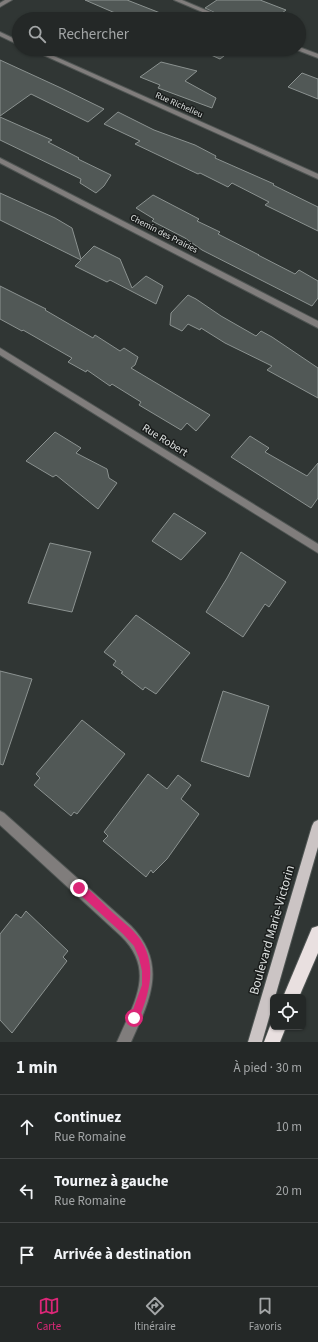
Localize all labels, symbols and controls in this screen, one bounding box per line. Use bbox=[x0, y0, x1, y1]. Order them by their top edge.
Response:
search box bbox=[12, 12, 306, 56]
icon: search bbox=[26, 23, 48, 45]
text: Rechercher bbox=[58, 24, 129, 45]
street label: Rue Richelieu bbox=[153, 89, 205, 121]
street label: Chemin des Prairies bbox=[128, 211, 200, 257]
street label: Rue Robert bbox=[139, 420, 191, 460]
street label: Boulevard Marie-Victorin bbox=[245, 863, 299, 997]
route end bbox=[70, 879, 88, 897]
map controls bbox=[270, 994, 306, 1030]
button: locate bbox=[270, 994, 306, 1030]
route start bbox=[125, 1009, 143, 1027]
text: 1 min bbox=[16, 1056, 57, 1080]
text: À pied · 30 m bbox=[234, 1059, 302, 1077]
text: Continuez bbox=[54, 1107, 121, 1128]
icon: ahead bbox=[16, 1116, 38, 1138]
text: 10 m bbox=[276, 1118, 302, 1136]
text: Rue Romaine bbox=[54, 1128, 126, 1146]
text: Tournez à gauche bbox=[54, 1171, 169, 1192]
icon: left bbox=[16, 1180, 38, 1202]
text: 20 m bbox=[276, 1182, 302, 1200]
text: Rue Romaine bbox=[54, 1192, 126, 1210]
icon: arrive bbox=[16, 1244, 38, 1266]
text: Arrivée à destination bbox=[54, 1244, 191, 1265]
tab: Carte bbox=[36, 1295, 61, 1334]
tab: Itinéraire bbox=[134, 1295, 176, 1334]
tab: Favoris bbox=[249, 1295, 282, 1334]

